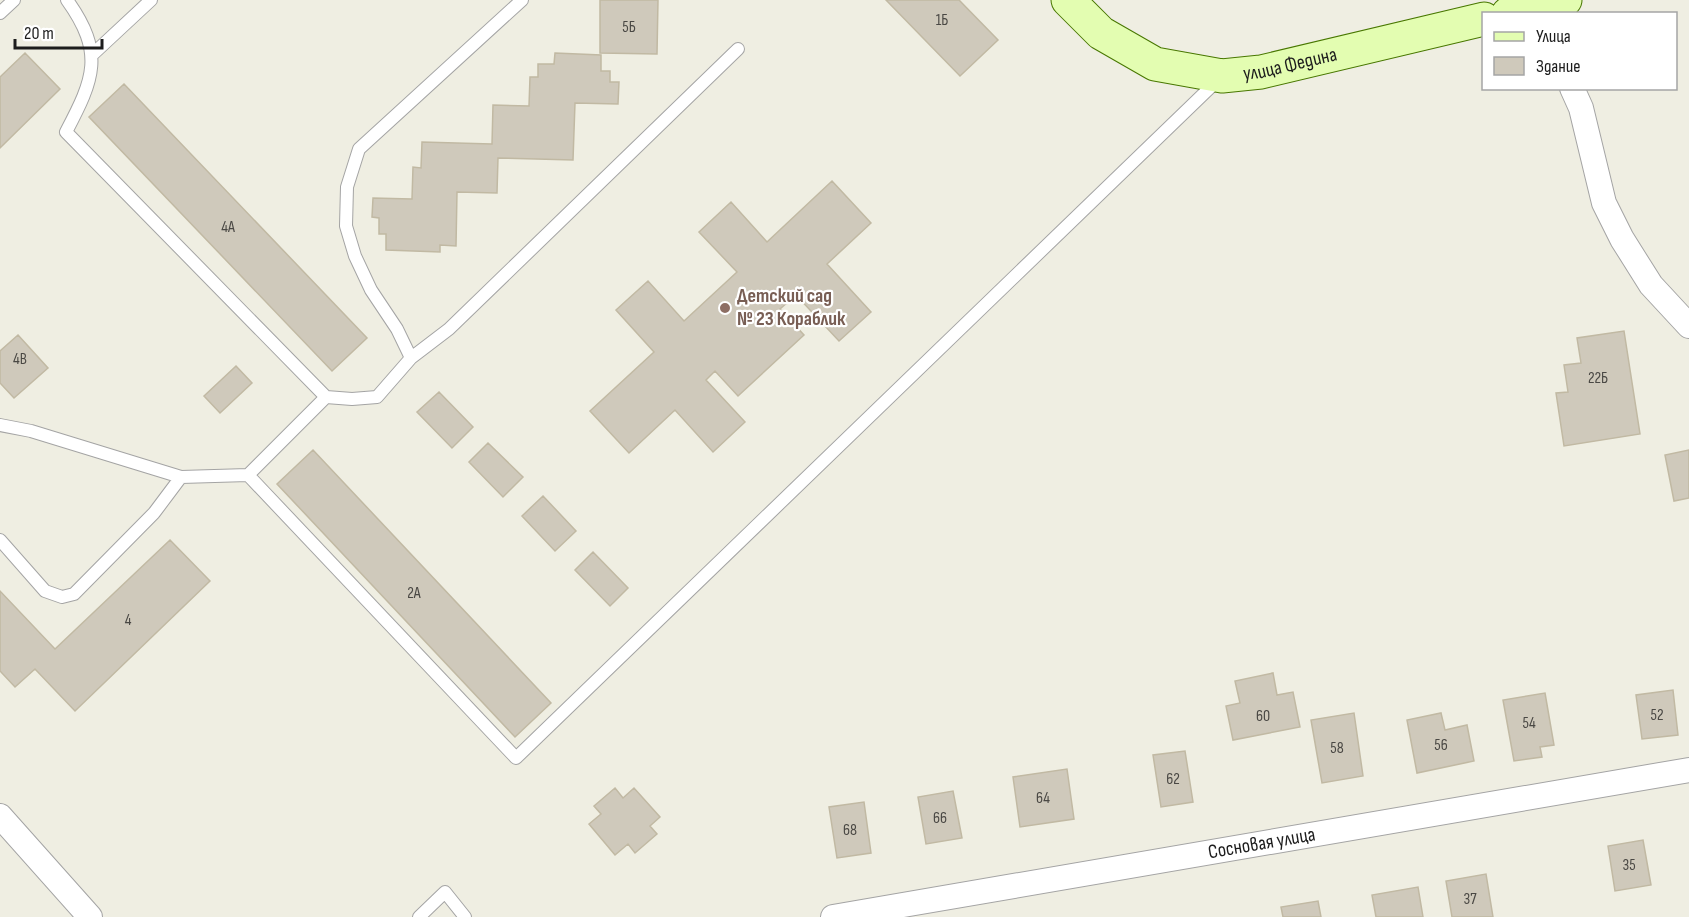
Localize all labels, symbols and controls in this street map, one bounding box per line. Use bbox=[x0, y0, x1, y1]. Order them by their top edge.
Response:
house number: 1Б bbox=[936, 11, 948, 30]
scale bar bbox=[15, 12, 102, 50]
legend bbox=[1482, 12, 1677, 90]
house number: 5Б bbox=[622, 18, 636, 37]
text: 20 m bbox=[24, 23, 54, 44]
text: Улица bbox=[1536, 26, 1571, 47]
street label: улица Федина bbox=[1242, 42, 1339, 86]
text: Здание bbox=[1536, 56, 1581, 77]
house number: 4А bbox=[221, 218, 235, 237]
place label: Детский сад № 23 Кораблик bbox=[737, 284, 846, 331]
marker: Детский сад № 23 Кораблик bbox=[718, 301, 732, 315]
house number: 4В bbox=[13, 350, 27, 369]
house number: 22Б bbox=[1588, 369, 1608, 388]
house number: 2А bbox=[407, 584, 421, 603]
house number: 4 bbox=[125, 611, 132, 630]
house number: 52 bbox=[1650, 706, 1664, 725]
house number: 60 bbox=[1256, 707, 1270, 726]
house number: 54 bbox=[1522, 714, 1536, 733]
house number: 56 bbox=[1434, 736, 1448, 755]
house number: 58 bbox=[1330, 739, 1344, 758]
house number: 62 bbox=[1166, 770, 1180, 789]
house number: 64 bbox=[1036, 789, 1050, 808]
house number: 66 bbox=[933, 809, 947, 828]
house number: 68 bbox=[843, 821, 857, 840]
street label: Сосновая улица bbox=[1206, 822, 1317, 864]
house number: 35 bbox=[1622, 856, 1636, 875]
house number: 37 bbox=[1463, 890, 1477, 909]

